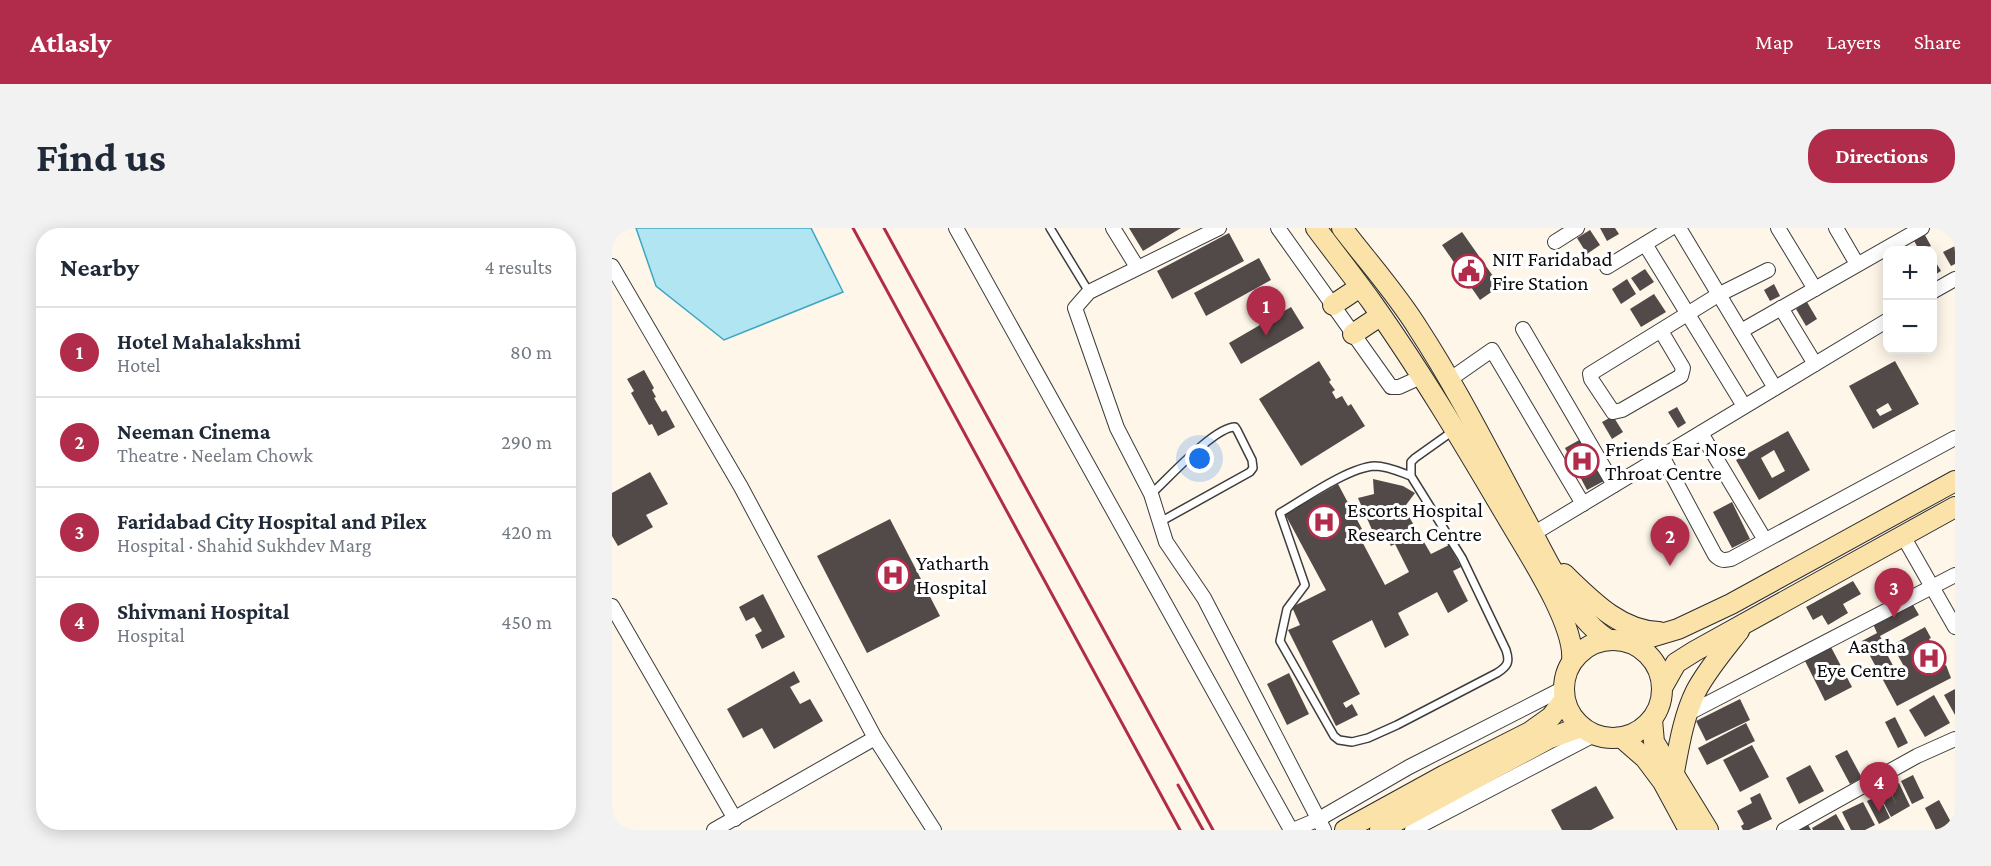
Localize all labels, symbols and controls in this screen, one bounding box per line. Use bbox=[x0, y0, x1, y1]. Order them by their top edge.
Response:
text: Atlasly bbox=[30, 27, 111, 58]
text: Map bbox=[1755, 30, 1794, 54]
text: Layers bbox=[1827, 30, 1881, 54]
text: Share bbox=[1914, 30, 1961, 54]
button: Directions bbox=[1808, 129, 1955, 183]
text: Find us bbox=[36, 133, 166, 180]
map controls bbox=[1883, 246, 1937, 354]
button: + bbox=[1883, 246, 1937, 300]
place label: NIT Faridabad Fire Station bbox=[1492, 247, 1612, 295]
text: Nearby bbox=[60, 253, 139, 282]
public building icon: NIT Faridabad Fire Station bbox=[1451, 253, 1487, 289]
text: 4 results bbox=[485, 256, 552, 278]
pin: 1 bbox=[1246, 286, 1286, 336]
button: − bbox=[1883, 300, 1937, 354]
text: Hotel Mahalakshmi bbox=[117, 329, 301, 354]
text: 1 bbox=[76, 341, 83, 363]
text: 80 m bbox=[510, 341, 552, 363]
text: Hotel bbox=[117, 354, 161, 376]
text: Neeman Cinema bbox=[117, 419, 270, 444]
text: 2 bbox=[74, 431, 85, 453]
text: 290 m bbox=[501, 431, 552, 453]
place label: Friends Ear Nose Throat Centre bbox=[1605, 437, 1746, 485]
hospital icon: Friends Ear Nose Throat Centre bbox=[1564, 443, 1600, 479]
text: Theatre · Neelam Chowk bbox=[117, 444, 313, 466]
your location bbox=[1185, 444, 1214, 473]
place label: Escorts Hospital Research Centre bbox=[1347, 498, 1483, 546]
hospital icon: Escorts Hospital Research Centre bbox=[1306, 504, 1342, 540]
text: Faridabad City Hospital and Pilex bbox=[117, 509, 427, 534]
pin: 2 bbox=[1650, 516, 1690, 566]
text: 3 bbox=[75, 521, 84, 543]
text: 420 m bbox=[501, 521, 552, 543]
text: Hospital · Shahid Sukhdev Marg bbox=[117, 534, 371, 556]
place label: Yatharth Hospital bbox=[916, 551, 989, 599]
hospital icon: Yatharth Hospital bbox=[875, 557, 911, 593]
pin: 3 bbox=[1874, 568, 1914, 618]
text: Shivmani Hospital bbox=[117, 599, 289, 624]
text: 4 bbox=[74, 611, 85, 633]
text: 450 m bbox=[501, 611, 552, 633]
text: Hospital bbox=[117, 624, 185, 646]
place label: Aastha Eye Centre bbox=[1816, 634, 1906, 682]
hospital icon: Aastha Eye Centre bbox=[1911, 640, 1947, 676]
pin: 4 bbox=[1860, 762, 1898, 812]

